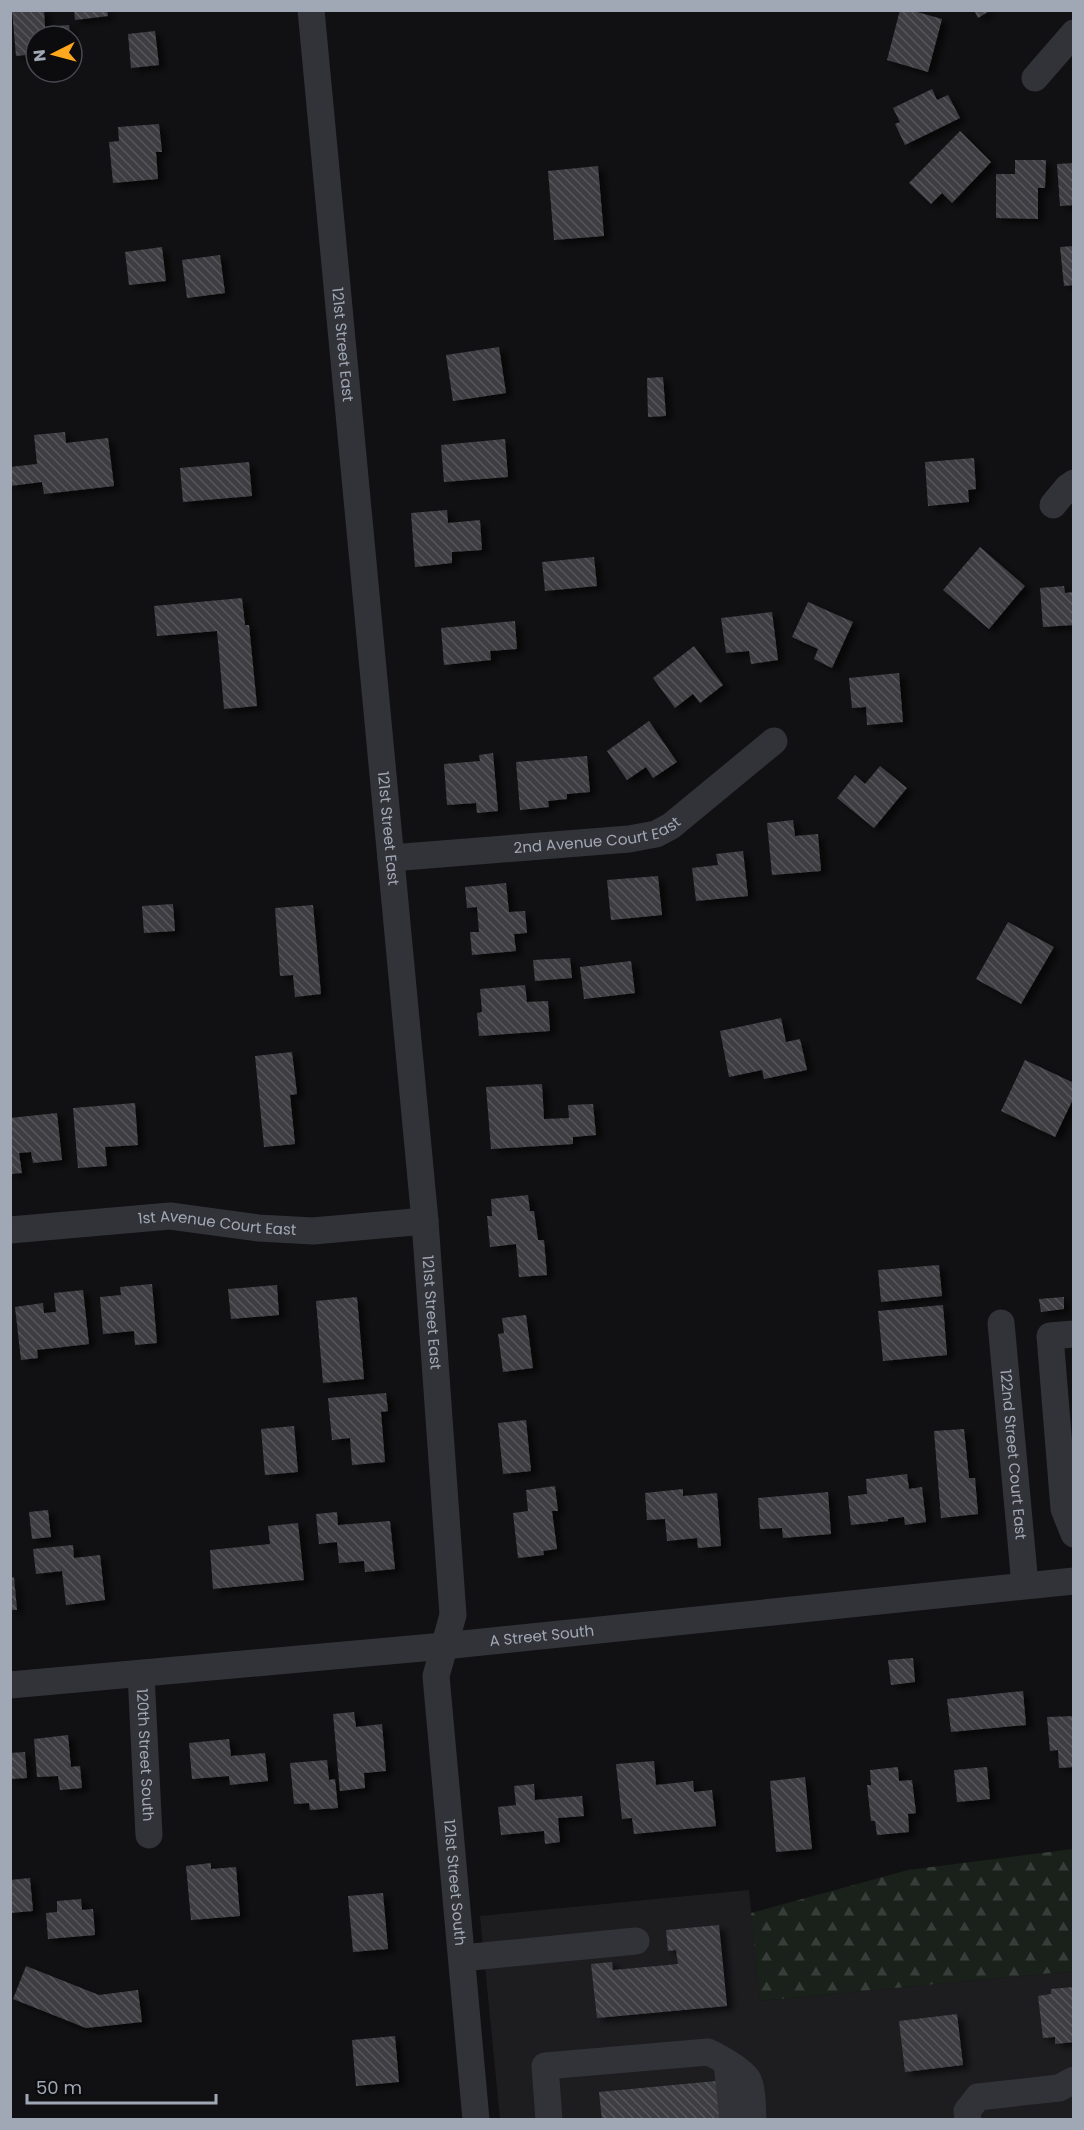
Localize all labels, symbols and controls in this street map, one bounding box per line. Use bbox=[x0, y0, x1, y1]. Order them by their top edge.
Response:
north arrow bbox=[24, 24, 84, 84]
text: N bbox=[28, 48, 52, 63]
street label: 121st Street East bbox=[327, 286, 359, 403]
street label: 121st Street East bbox=[373, 770, 404, 886]
street label: 2nd Avenue Court East bbox=[513, 811, 685, 858]
street label: 1st Avenue Court East bbox=[137, 1205, 297, 1240]
street label: 121st Street East bbox=[417, 1254, 447, 1370]
street label: 122nd Street Court East bbox=[995, 1368, 1032, 1540]
street label: A Street South bbox=[488, 1620, 595, 1651]
street label: 120th Street South bbox=[132, 1688, 159, 1822]
street label: 121st Street South bbox=[439, 1818, 471, 1946]
scale bar bbox=[27, 2067, 216, 2105]
text: 50 m bbox=[36, 2075, 82, 2100]

